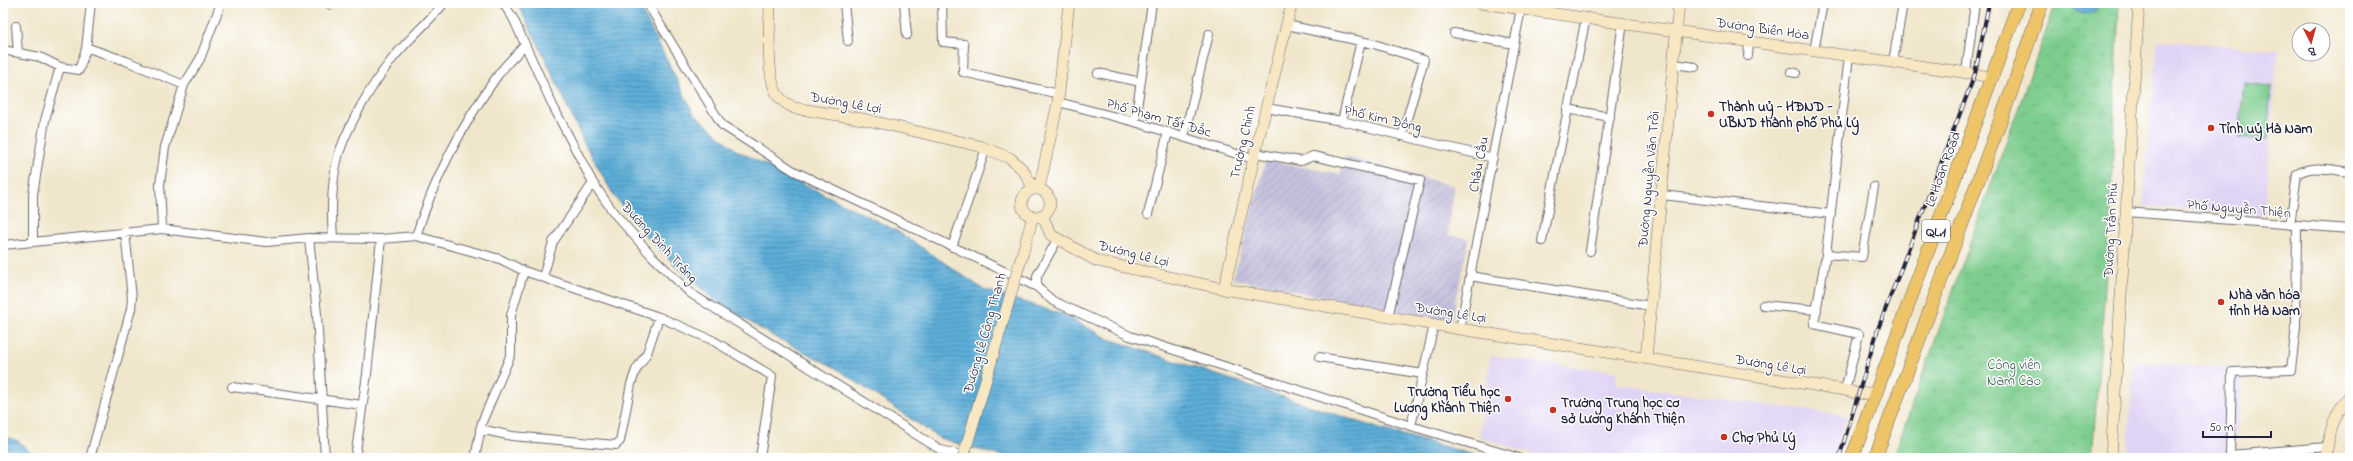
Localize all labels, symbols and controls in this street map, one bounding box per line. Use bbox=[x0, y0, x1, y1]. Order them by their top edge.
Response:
street label: Đường Biên Hòa bbox=[1714, 12, 1811, 47]
north arrow bbox=[2291, 22, 2331, 62]
text: B bbox=[2307, 43, 2317, 59]
street label: Đường Lê Lợi bbox=[807, 87, 883, 121]
street label: Phố Phạm Tất Đắc bbox=[1104, 93, 1214, 144]
place label: Thành uỷ - HĐND - UBND thành phố Phủ Lý bbox=[1719, 97, 1859, 136]
street label: Phố Kim Đồng bbox=[1342, 100, 1424, 140]
street label: Trường Chinh bbox=[1225, 104, 1263, 181]
marker: Thành uỷ - HĐND - UBND thành phố Phủ Lý bbox=[1706, 109, 1716, 119]
street label: Đường Nguyễn Văn Trỗi bbox=[1633, 110, 1667, 249]
place label: Tỉnh uỷ Hà Nam bbox=[2219, 119, 2313, 142]
marker: Tỉnh uỷ Hà Nam bbox=[2206, 123, 2216, 133]
street label: Le Hoan Road bbox=[1920, 129, 1967, 210]
street label: Châu Cầu bbox=[1464, 134, 1495, 194]
street label: Đường Trần Phú bbox=[2098, 182, 2125, 279]
street label: Phố Nguyễn Thiện bbox=[2186, 194, 2292, 226]
street label: Đường Đinh Tráng bbox=[614, 197, 702, 289]
road number: QL.1 bbox=[1922, 220, 1950, 242]
street label: Đường Lê Lợi bbox=[1095, 235, 1171, 274]
street label: Đường Lê Công Thanh bbox=[958, 271, 1014, 397]
place label: Nhà văn hóa tỉnh Hà Nam bbox=[2228, 285, 2301, 322]
street label: Đường Lê Lợi bbox=[1412, 297, 1488, 330]
marker: Nhà văn hóa tỉnh Hà Nam bbox=[2216, 297, 2226, 307]
street label: Đường Lê Lợi bbox=[1732, 349, 1808, 382]
park label: Công viên Nam Cao bbox=[1987, 355, 2041, 392]
place label: Trường Tiểu học Lương Khánh Thiện bbox=[1394, 382, 1501, 421]
place label: Trường Trung học cơ sở Lương Khánh Thiện bbox=[1561, 393, 1685, 432]
marker: Trường Tiểu học Lương Khánh Thiện bbox=[1503, 394, 1513, 404]
marker: Trường Trung học cơ sở Lương Khánh Thiện bbox=[1548, 405, 1558, 415]
scale bar bbox=[2203, 413, 2271, 439]
text: 50 m bbox=[2209, 419, 2233, 437]
place label: Chợ Phủ Lý bbox=[1732, 428, 1796, 451]
marker: Chợ Phủ Lý bbox=[1719, 432, 1729, 442]

